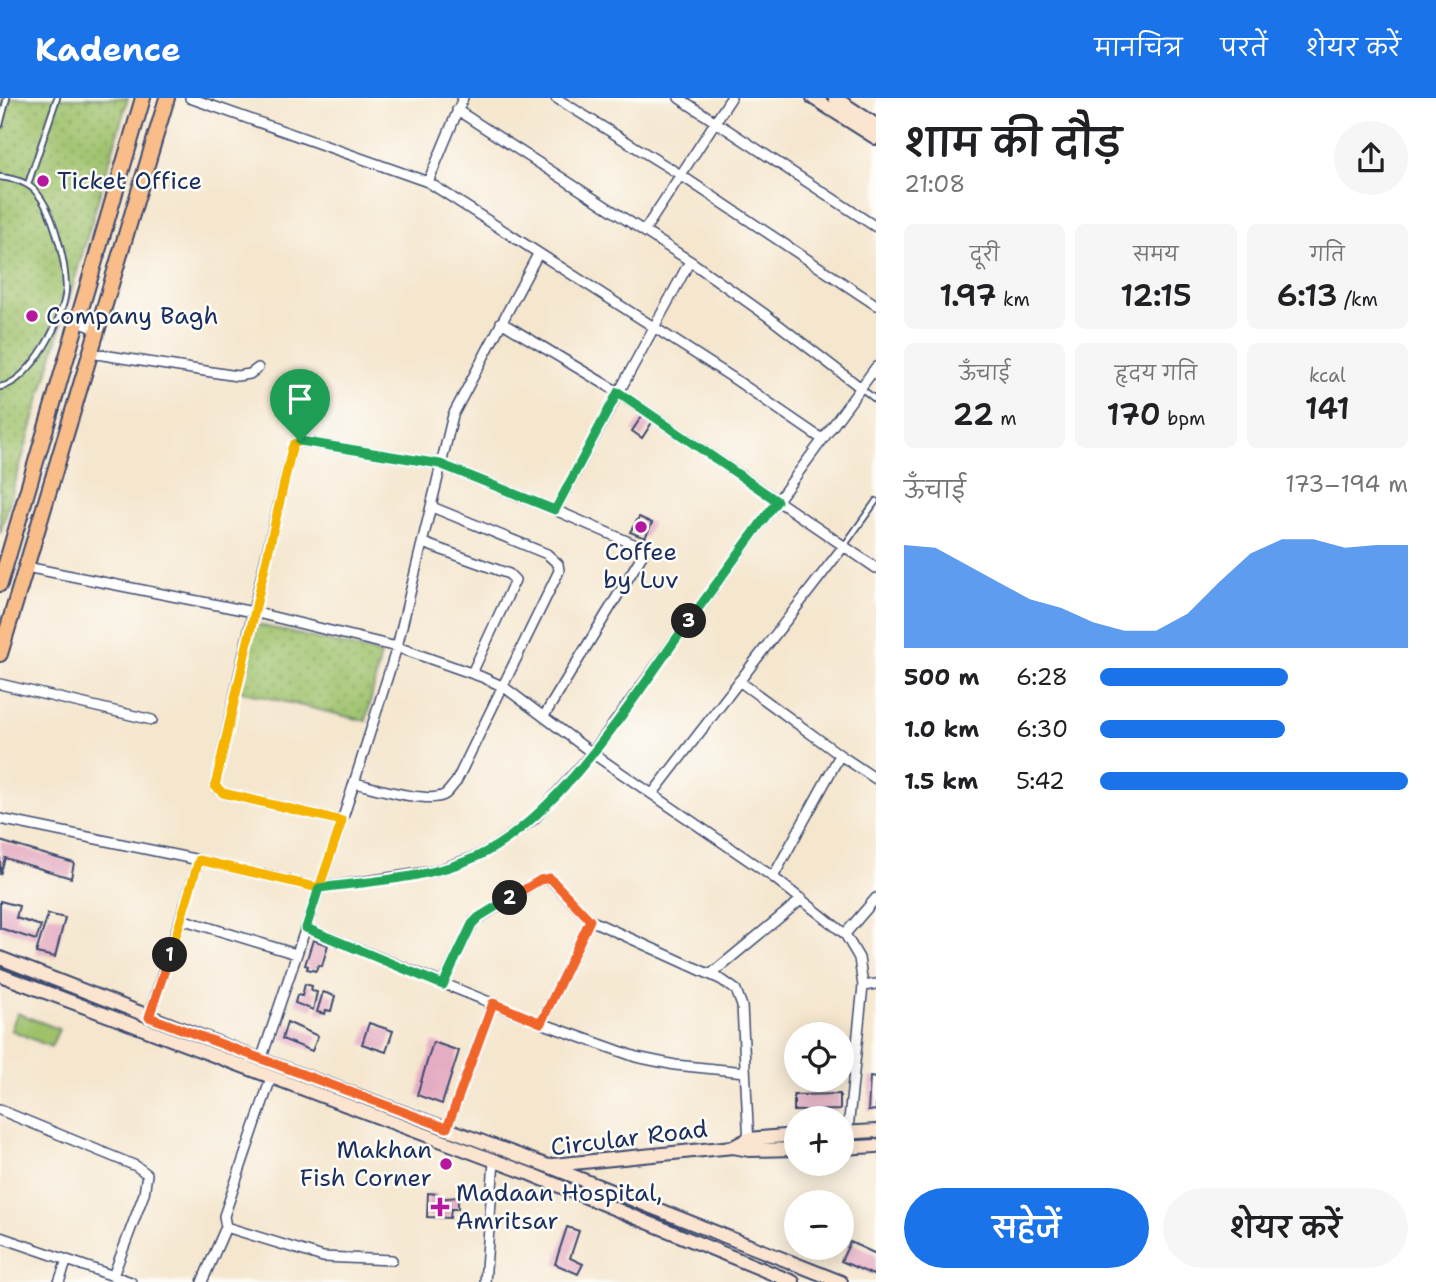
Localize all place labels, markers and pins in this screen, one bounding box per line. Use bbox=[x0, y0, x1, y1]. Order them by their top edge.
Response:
place label: Ticket Office bbox=[57, 165, 202, 197]
marker: Ticket Office bbox=[35, 173, 51, 189]
place label: Company Bagh bbox=[46, 300, 218, 332]
marker: Company Bagh bbox=[24, 308, 40, 324]
pin bbox=[270, 369, 330, 441]
marker: Coffee by Luv bbox=[633, 519, 649, 535]
place label: Coffee by Luv bbox=[603, 536, 679, 596]
pin: 3 bbox=[672, 603, 706, 638]
pin: 2 bbox=[492, 880, 528, 916]
pin: 1 bbox=[152, 938, 188, 972]
place label: Makhan Fish Corner bbox=[300, 1134, 432, 1194]
marker: Makhan Fish Corner bbox=[438, 1156, 454, 1172]
place label: Madaan Hospital, Amritsar bbox=[456, 1177, 662, 1237]
marker: Madaan Hospital, Amritsar bbox=[430, 1197, 450, 1217]

